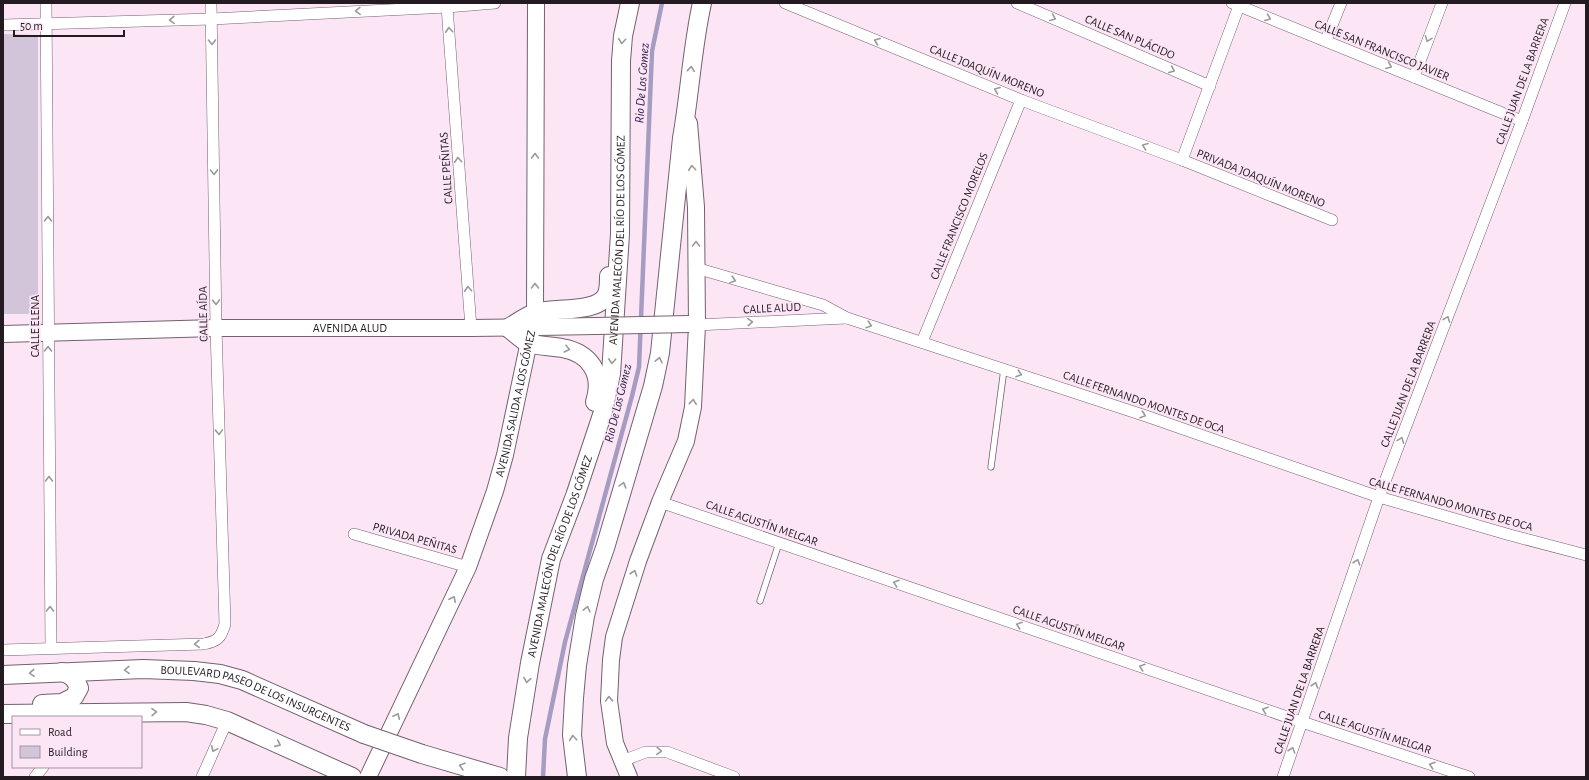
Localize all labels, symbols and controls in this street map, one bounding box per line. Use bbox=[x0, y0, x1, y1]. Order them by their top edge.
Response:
one-way arrow bbox=[355, 7, 361, 16]
scale bar bbox=[14, 12, 124, 38]
street label: CALLE SAN PLÁCIDO bbox=[1083, 12, 1178, 62]
one-way arrow bbox=[1265, 13, 1272, 21]
one-way arrow bbox=[1049, 14, 1056, 22]
one-way arrow bbox=[169, 16, 175, 24]
street label: CALLE JUAN DE LA BARRERA bbox=[1493, 16, 1551, 146]
street label: CALLE SAN FRANCISCO JAVIER bbox=[1313, 17, 1451, 83]
text: 50 m bbox=[20, 20, 43, 32]
one-way arrow bbox=[445, 27, 454, 33]
one-way arrow bbox=[1425, 36, 1433, 43]
one-way arrow bbox=[618, 38, 627, 44]
one-way arrow bbox=[874, 38, 882, 46]
one-way arrow bbox=[208, 39, 216, 45]
street label: CALLE JOAQUÍN MORENO bbox=[928, 42, 1047, 101]
water label: Rio De Los Gomez bbox=[633, 43, 652, 124]
one-way arrow bbox=[1385, 62, 1392, 70]
one-way arrow bbox=[1168, 65, 1175, 73]
one-way arrow bbox=[687, 66, 696, 72]
one-way arrow bbox=[994, 87, 1002, 95]
street label: CALLE PEÑITAS bbox=[435, 131, 454, 204]
street label: AVENIDA MALECÓN DEL RÍO DE LOS GÓMEZ bbox=[607, 135, 627, 345]
one-way arrow bbox=[1142, 143, 1149, 151]
street label: PRIVADA JOAQUÍN MORENO bbox=[1195, 146, 1328, 210]
street label: CALLE FRANCISCO MORELOS bbox=[928, 150, 990, 281]
one-way arrow bbox=[531, 153, 540, 159]
one-way arrow bbox=[454, 157, 463, 163]
one-way arrow bbox=[688, 165, 697, 171]
one-way arrow bbox=[210, 169, 218, 175]
one-way arrow bbox=[44, 216, 52, 222]
one-way arrow bbox=[692, 241, 700, 247]
one-way arrow bbox=[729, 275, 736, 284]
one-way arrow bbox=[531, 283, 539, 289]
street label: CALLE AÍDA bbox=[196, 286, 209, 342]
one-way arrow bbox=[463, 286, 472, 292]
street label: CALLE ELENA bbox=[29, 295, 41, 357]
one-way arrow bbox=[212, 299, 220, 305]
street label: CALLE ALUD bbox=[743, 300, 802, 316]
one-way arrow bbox=[1442, 315, 1450, 322]
one-way arrow bbox=[747, 318, 753, 326]
street label: CALLE JUAN DE LA BARRERA bbox=[1378, 319, 1438, 449]
one-way arrow bbox=[866, 320, 873, 329]
street label: AVENIDA ALUD bbox=[313, 322, 387, 334]
street label: AVENIDA SALIDA A LOS GÓMEZ bbox=[493, 329, 537, 478]
one-way arrow bbox=[564, 345, 570, 353]
one-way arrow bbox=[44, 346, 52, 352]
one-way arrow bbox=[654, 357, 662, 363]
one-way arrow bbox=[608, 358, 616, 364]
water label: Rio De Los Gomez bbox=[602, 363, 634, 444]
one-way arrow bbox=[1016, 369, 1023, 378]
street label: CALLE FERNANDO MONTES DE OCA bbox=[1062, 369, 1226, 435]
one-way arrow bbox=[689, 399, 698, 405]
one-way arrow bbox=[1139, 410, 1146, 419]
one-way arrow bbox=[215, 429, 224, 435]
one-way arrow bbox=[1396, 437, 1404, 444]
street label: AVENIDA MALECÓN DEL RÍO DE LOS GÓMEZ bbox=[525, 454, 594, 658]
street label: CALLE FERNANDO MONTES DE OCA bbox=[1368, 475, 1534, 533]
one-way arrow bbox=[45, 476, 53, 482]
one-way arrow bbox=[618, 481, 627, 488]
street label: CALLE AGUSTÍN MELGAR bbox=[704, 497, 820, 548]
street label: PRIVADA PEÑITAS bbox=[372, 518, 459, 556]
one-way arrow bbox=[1352, 559, 1360, 566]
one-way arrow bbox=[630, 569, 638, 576]
one-way arrow bbox=[893, 579, 900, 588]
one-way arrow bbox=[448, 596, 456, 603]
street label: CALLE AGUSTÍN MELGAR bbox=[1011, 602, 1127, 653]
one-way arrow bbox=[46, 606, 54, 612]
one-way arrow bbox=[582, 606, 590, 613]
one-way arrow bbox=[1016, 621, 1023, 630]
street label: CALLE JUAN DE LA BARRERA bbox=[1271, 624, 1327, 756]
one-way arrow bbox=[194, 640, 200, 648]
street label: BOULEVARD PASEO DE LOS INSURGENTES bbox=[160, 664, 353, 733]
one-way arrow bbox=[1139, 664, 1146, 672]
one-way arrow bbox=[124, 666, 130, 674]
one-way arrow bbox=[29, 669, 35, 678]
one-way arrow bbox=[523, 677, 532, 683]
one-way arrow bbox=[1310, 682, 1318, 689]
one-way arrow bbox=[605, 696, 614, 702]
one-way arrow bbox=[1262, 706, 1269, 714]
street label: CALLE AGUSTÍN MELGAR bbox=[1317, 707, 1433, 756]
one-way arrow bbox=[151, 708, 157, 716]
one-way arrow bbox=[392, 713, 400, 721]
legend bbox=[12, 716, 142, 768]
text: Road bbox=[48, 726, 72, 738]
one-way arrow bbox=[568, 735, 577, 741]
one-way arrow bbox=[274, 739, 281, 747]
one-way arrow bbox=[211, 745, 219, 752]
text: Building bbox=[48, 746, 88, 758]
one-way arrow bbox=[1288, 746, 1296, 753]
one-way arrow bbox=[656, 747, 662, 755]
one-way arrow bbox=[1429, 761, 1436, 770]
one-way arrow bbox=[459, 762, 466, 771]

